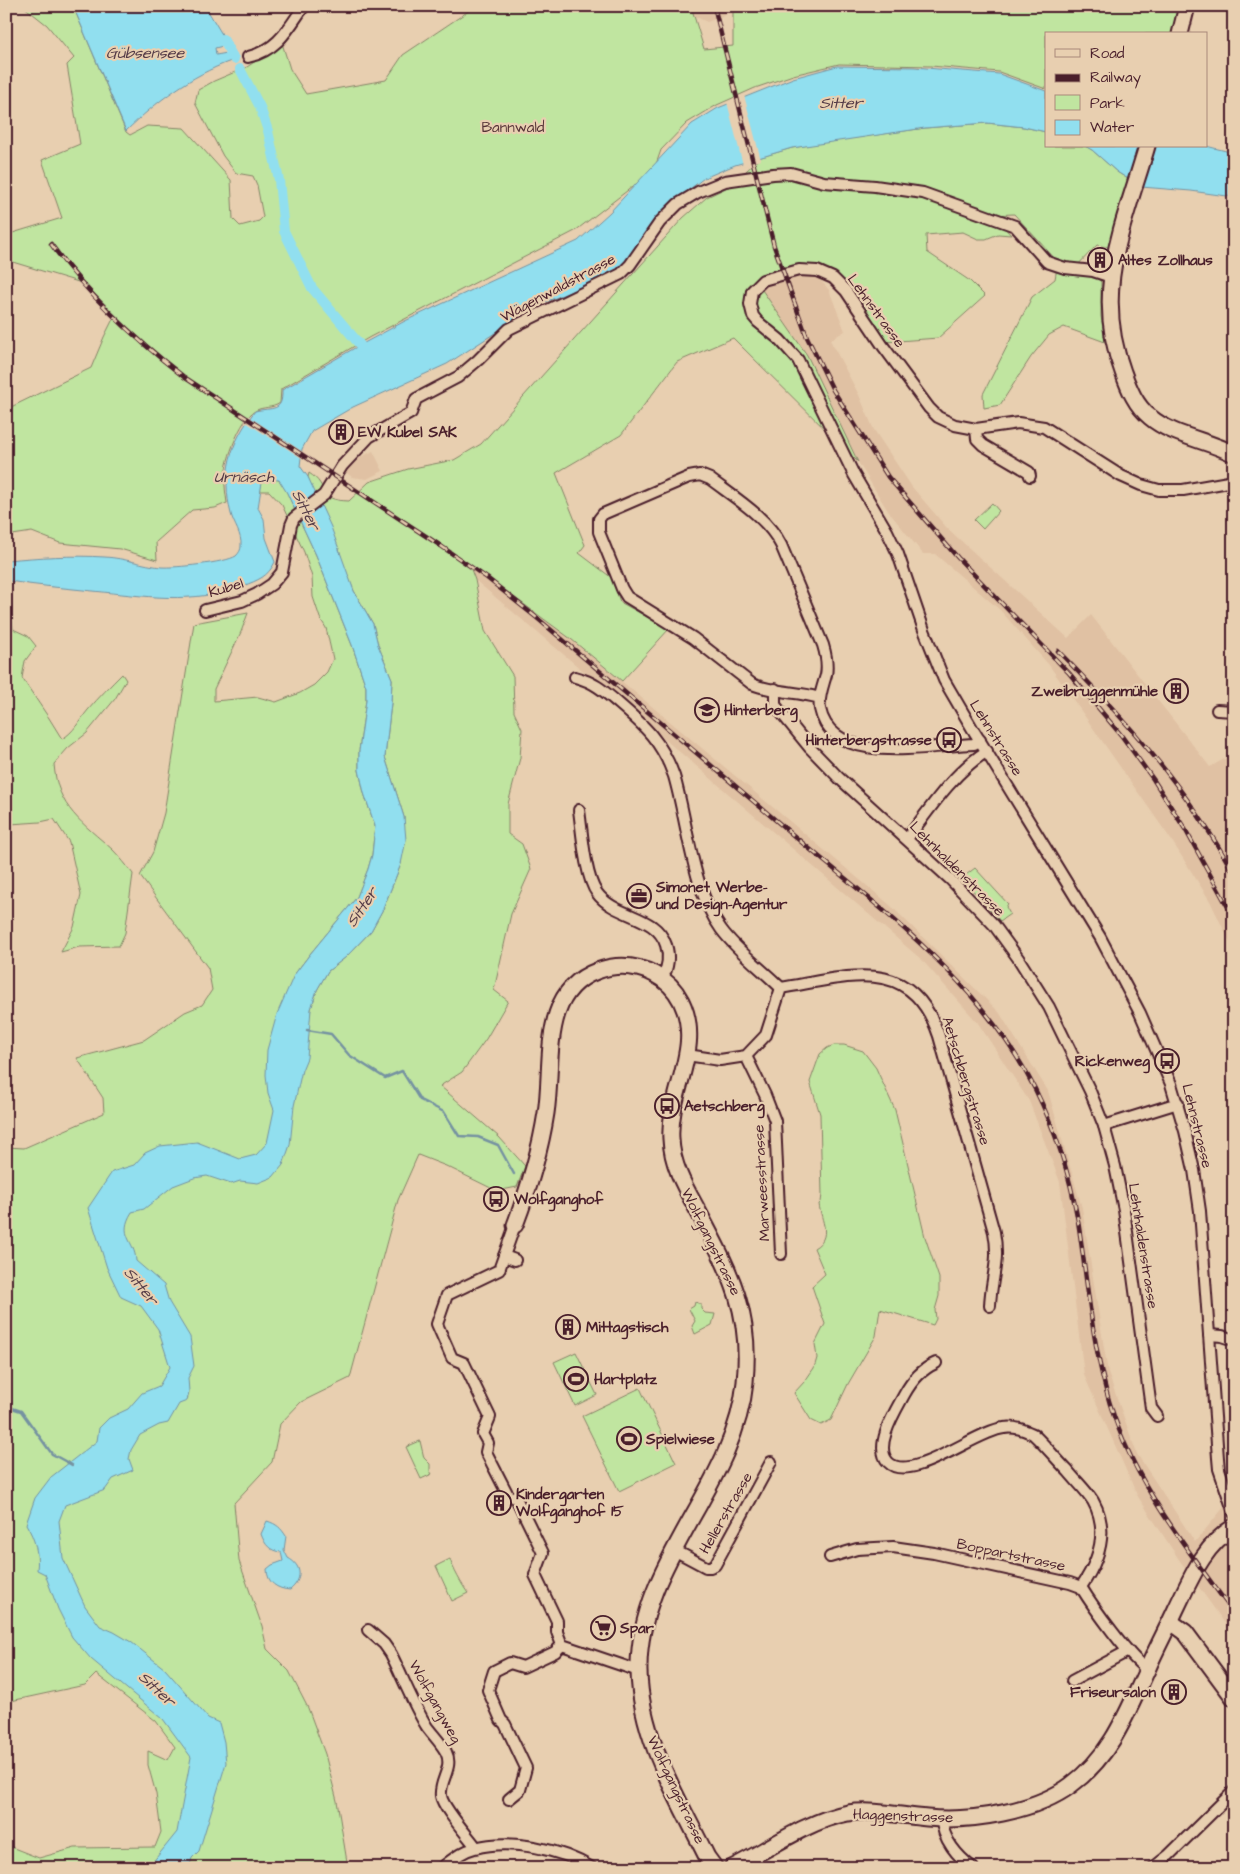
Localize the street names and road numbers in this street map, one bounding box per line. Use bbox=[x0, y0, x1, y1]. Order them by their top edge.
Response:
street label: Wägenwaldstrasse bbox=[497, 249, 620, 328]
street label: Lehnstrasse bbox=[842, 270, 910, 352]
street label: Kubel bbox=[206, 573, 246, 603]
street label: Lehnstrasse bbox=[964, 696, 1028, 780]
street label: Lehnhaldenstrasse bbox=[905, 817, 1009, 921]
street label: Aetschbergstrasse bbox=[935, 1014, 996, 1148]
street label: Lehnstrasse bbox=[1176, 1082, 1218, 1170]
street label: Marweesstrasse bbox=[748, 1124, 776, 1242]
street label: Lehnhaldenstrasse bbox=[1123, 1182, 1163, 1310]
street label: Wolfgangstrasse bbox=[675, 1185, 746, 1300]
street label: Hellerstrasse bbox=[694, 1468, 758, 1558]
street label: Boppartstrasse bbox=[955, 1533, 1067, 1577]
street label: Wolfgangweg bbox=[403, 1657, 467, 1748]
street label: Wolfgangstrasse bbox=[641, 1733, 710, 1848]
street label: Haggenstrasse bbox=[852, 1804, 954, 1829]

